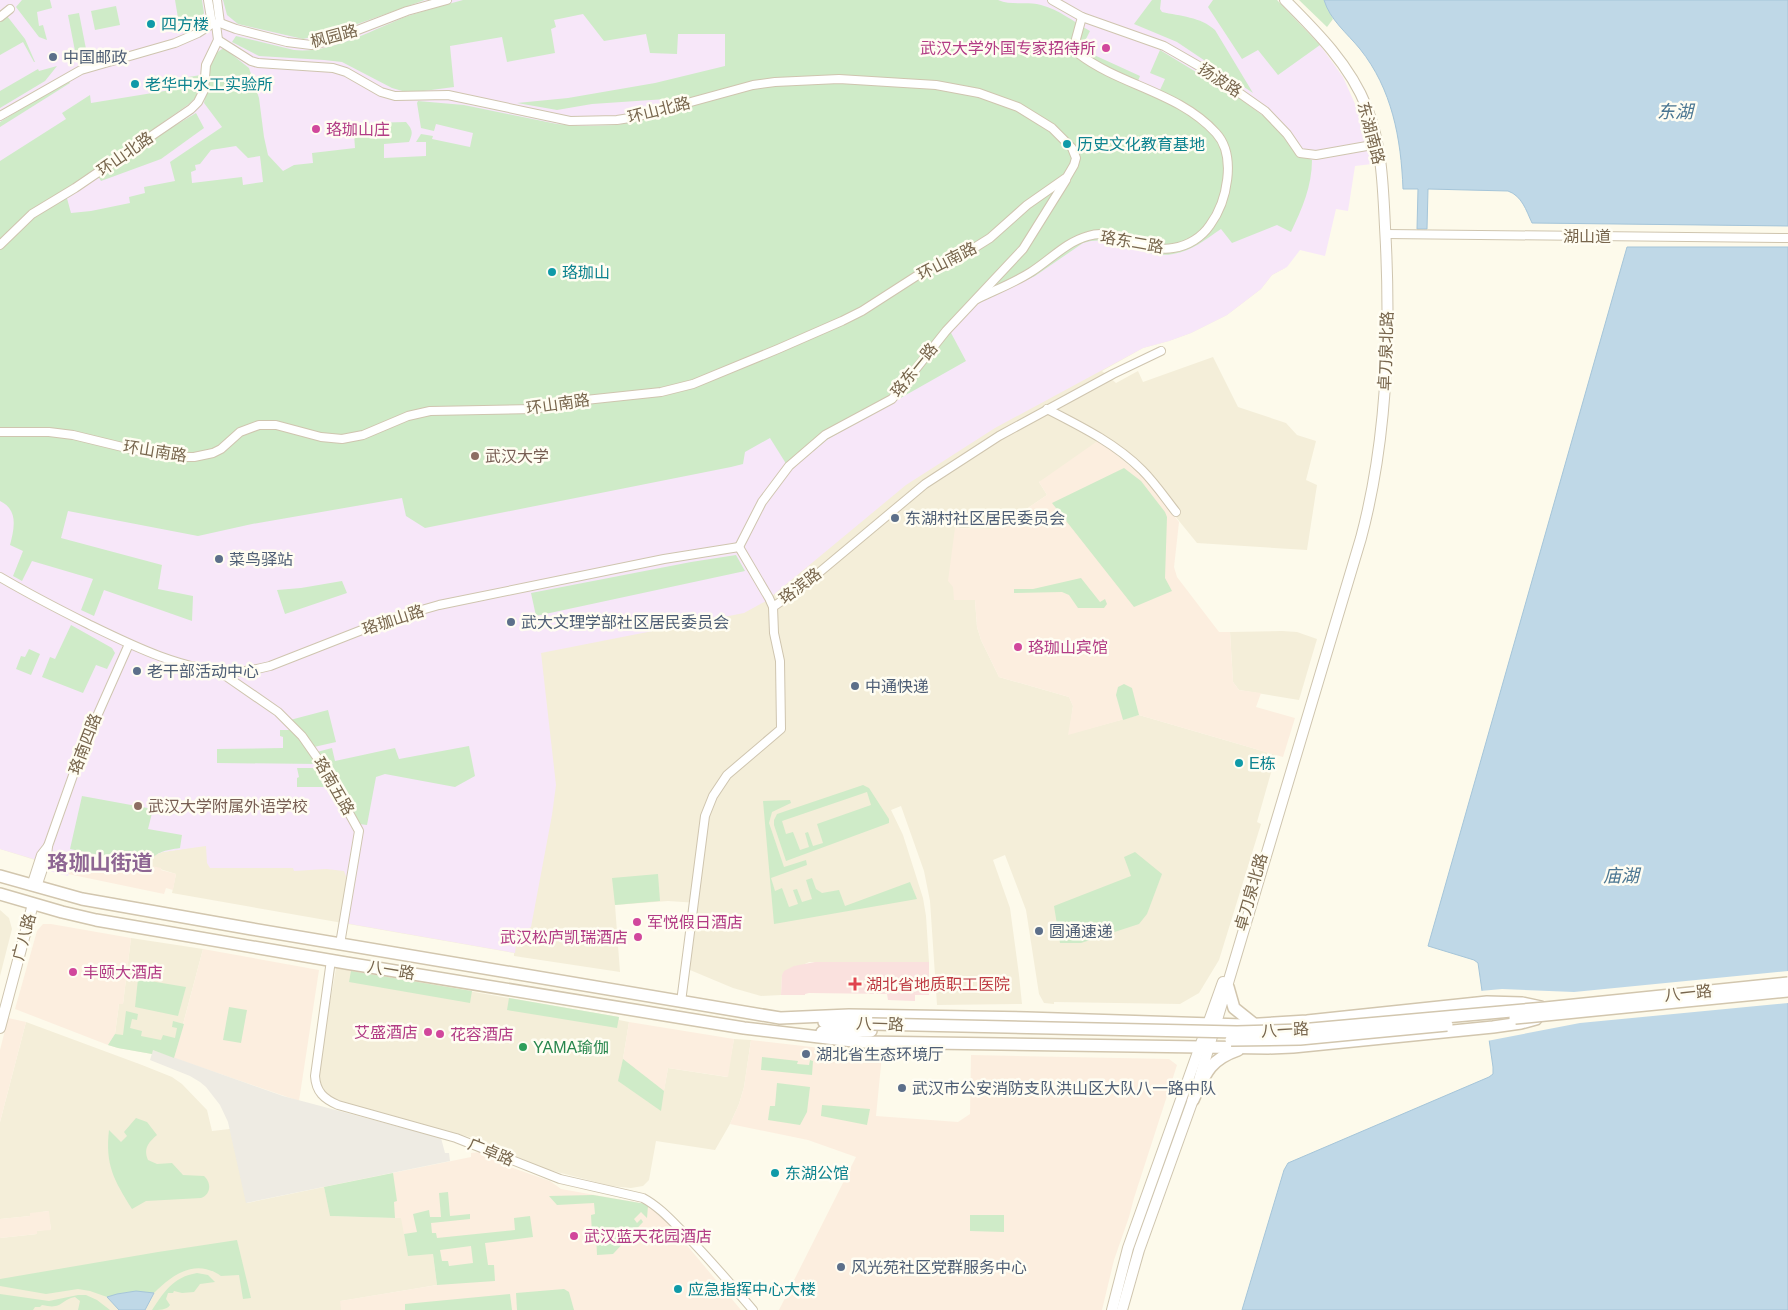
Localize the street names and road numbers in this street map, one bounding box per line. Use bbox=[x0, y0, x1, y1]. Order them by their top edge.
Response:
street label: 枫园路 bbox=[309, 22, 359, 50]
street label: 扬波路 bbox=[1195, 60, 1245, 100]
street label: 环山北路 bbox=[626, 94, 692, 126]
street label: 东湖南路 bbox=[1355, 100, 1387, 166]
street label: 环山北路 bbox=[94, 129, 156, 179]
street label: 珞东二路 bbox=[1099, 228, 1165, 256]
street label: 湖山道 bbox=[1563, 228, 1611, 245]
street label: 环山南路 bbox=[915, 239, 979, 283]
street label: 卓刀泉北路 bbox=[1376, 311, 1396, 391]
street label: 珞东一路 bbox=[887, 340, 941, 400]
street label: 环山南路 bbox=[525, 391, 591, 417]
street label: 环山南路 bbox=[122, 438, 188, 464]
street label: 珞滨路 bbox=[776, 565, 824, 607]
street label: 珞珈山路 bbox=[360, 602, 426, 638]
street label: 珞南四路 bbox=[66, 711, 104, 777]
street label: 珞南五路 bbox=[311, 754, 357, 818]
street label: 卓刀泉北路 bbox=[1232, 851, 1270, 933]
street label: 广八路 bbox=[10, 912, 38, 962]
street label: 八一路 bbox=[366, 958, 416, 982]
street label: 八一路 bbox=[1663, 982, 1713, 1004]
street label: 八一路 bbox=[856, 1015, 904, 1033]
street label: 八一路 bbox=[1261, 1020, 1309, 1040]
street label: 广卓路 bbox=[466, 1135, 516, 1169]

